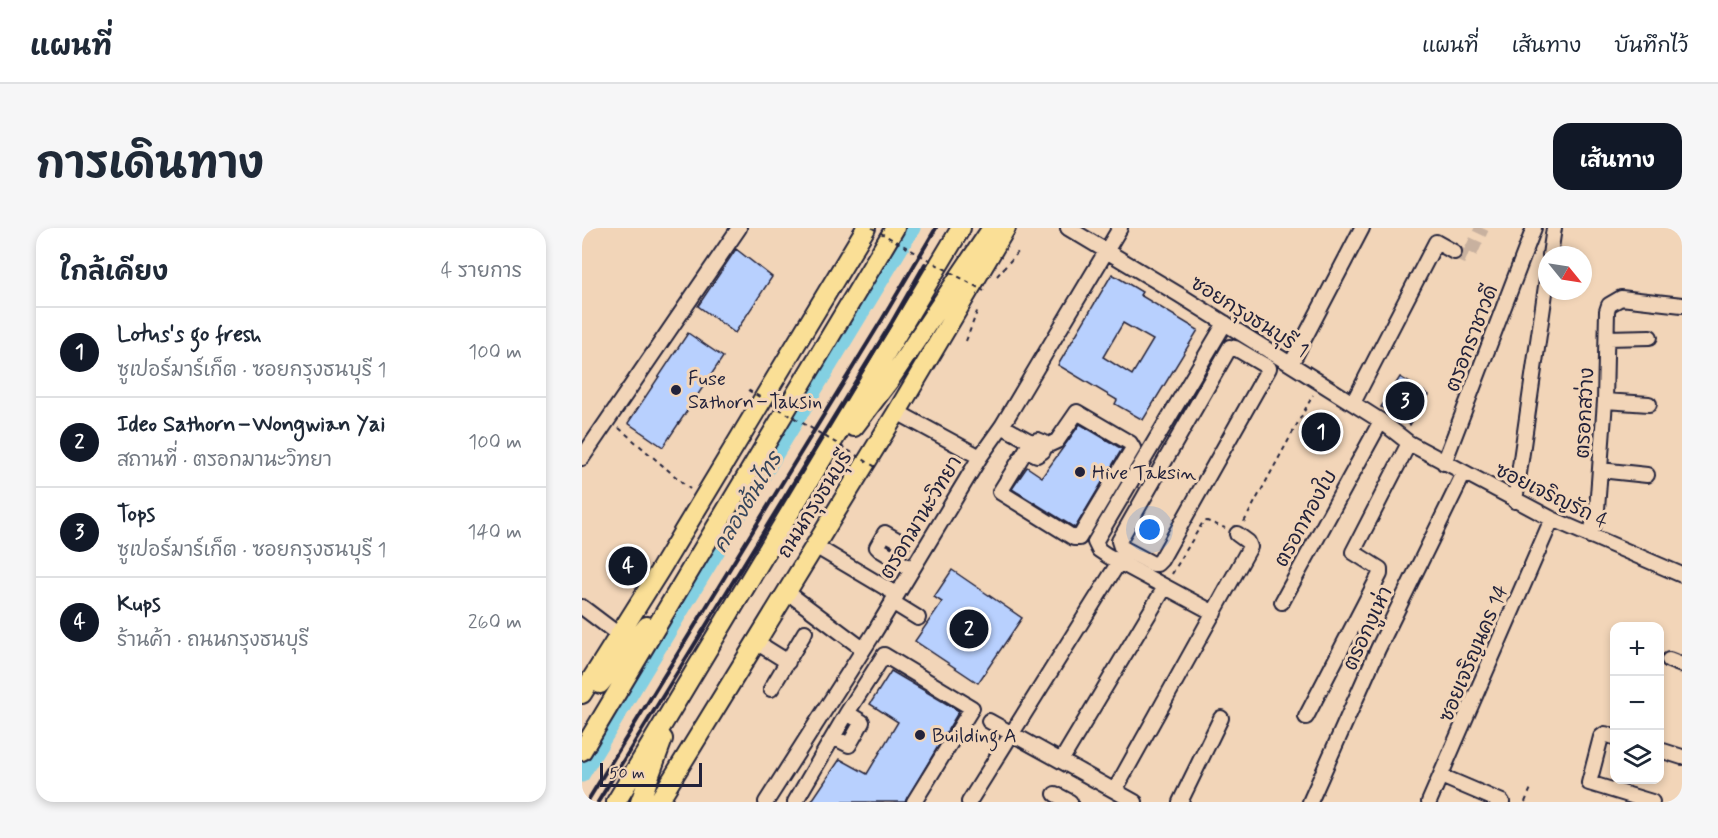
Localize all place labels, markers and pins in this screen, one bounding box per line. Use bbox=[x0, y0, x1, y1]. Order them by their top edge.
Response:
place label: Fuse Sathorn–Taksin bbox=[688, 366, 822, 416]
pin: 3 bbox=[1386, 378, 1424, 423]
marker: Fuse Sathorn–Taksin bbox=[669, 383, 683, 397]
pin: 1 bbox=[1302, 410, 1340, 454]
place label: Hive Taksin bbox=[1092, 460, 1196, 487]
marker: Hive Taksin bbox=[1073, 465, 1087, 479]
pin: 4 bbox=[608, 544, 648, 588]
pin: 2 bbox=[950, 606, 988, 652]
place label: Building A bbox=[932, 723, 1017, 752]
marker: Building A bbox=[913, 728, 927, 742]

